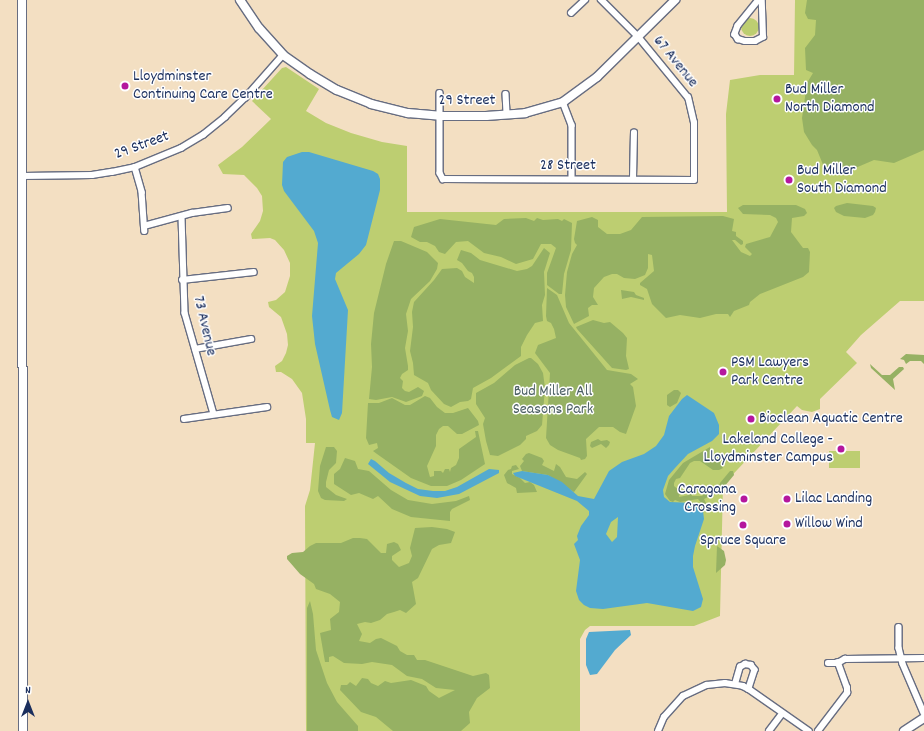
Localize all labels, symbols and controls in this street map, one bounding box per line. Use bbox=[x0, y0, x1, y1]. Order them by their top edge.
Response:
street label: 67 Avenue bbox=[648, 32, 702, 92]
place label: Lloydminster Continuing Care Centre bbox=[133, 67, 273, 105]
place label: Bud Miller North Diamond bbox=[785, 80, 875, 118]
marker: Lloydminster Continuing Care Centre bbox=[120, 81, 130, 91]
street label: 29 Street bbox=[439, 91, 495, 111]
marker: Bud Miller North Diamond bbox=[772, 94, 782, 104]
street label: 29 Street bbox=[112, 127, 172, 165]
street label: 28 Street bbox=[540, 156, 596, 176]
place label: Bud Miller South Diamond bbox=[797, 161, 887, 199]
marker: Bud Miller South Diamond bbox=[784, 175, 794, 185]
street label: 73 Avenue bbox=[188, 294, 220, 358]
place label: PSM Lawyers Park Centre bbox=[731, 353, 809, 391]
marker: PSM Lawyers Park Centre bbox=[718, 367, 728, 377]
park label: Bud Miller All Seasons Park bbox=[513, 382, 593, 420]
place label: Bioclean Aquatic Centre bbox=[759, 409, 903, 429]
marker: Bioclean Aquatic Centre bbox=[746, 414, 756, 424]
place label: Lakeland College - Lloydminster Campus bbox=[704, 430, 833, 468]
marker: Lakeland College - Lloydminster Campus bbox=[836, 444, 846, 454]
place label: Caragana Crossing bbox=[678, 480, 736, 518]
place label: Lilac Landing bbox=[795, 489, 872, 509]
marker: Caragana Crossing bbox=[739, 494, 749, 504]
marker: Lilac Landing bbox=[782, 494, 792, 504]
place label: Willow Wind bbox=[795, 514, 863, 534]
marker: Willow Wind bbox=[782, 519, 792, 529]
marker: Spruce Square bbox=[738, 520, 748, 530]
place label: Spruce Square bbox=[700, 531, 786, 551]
north arrow bbox=[8, 683, 48, 723]
text: N bbox=[25, 683, 31, 699]

